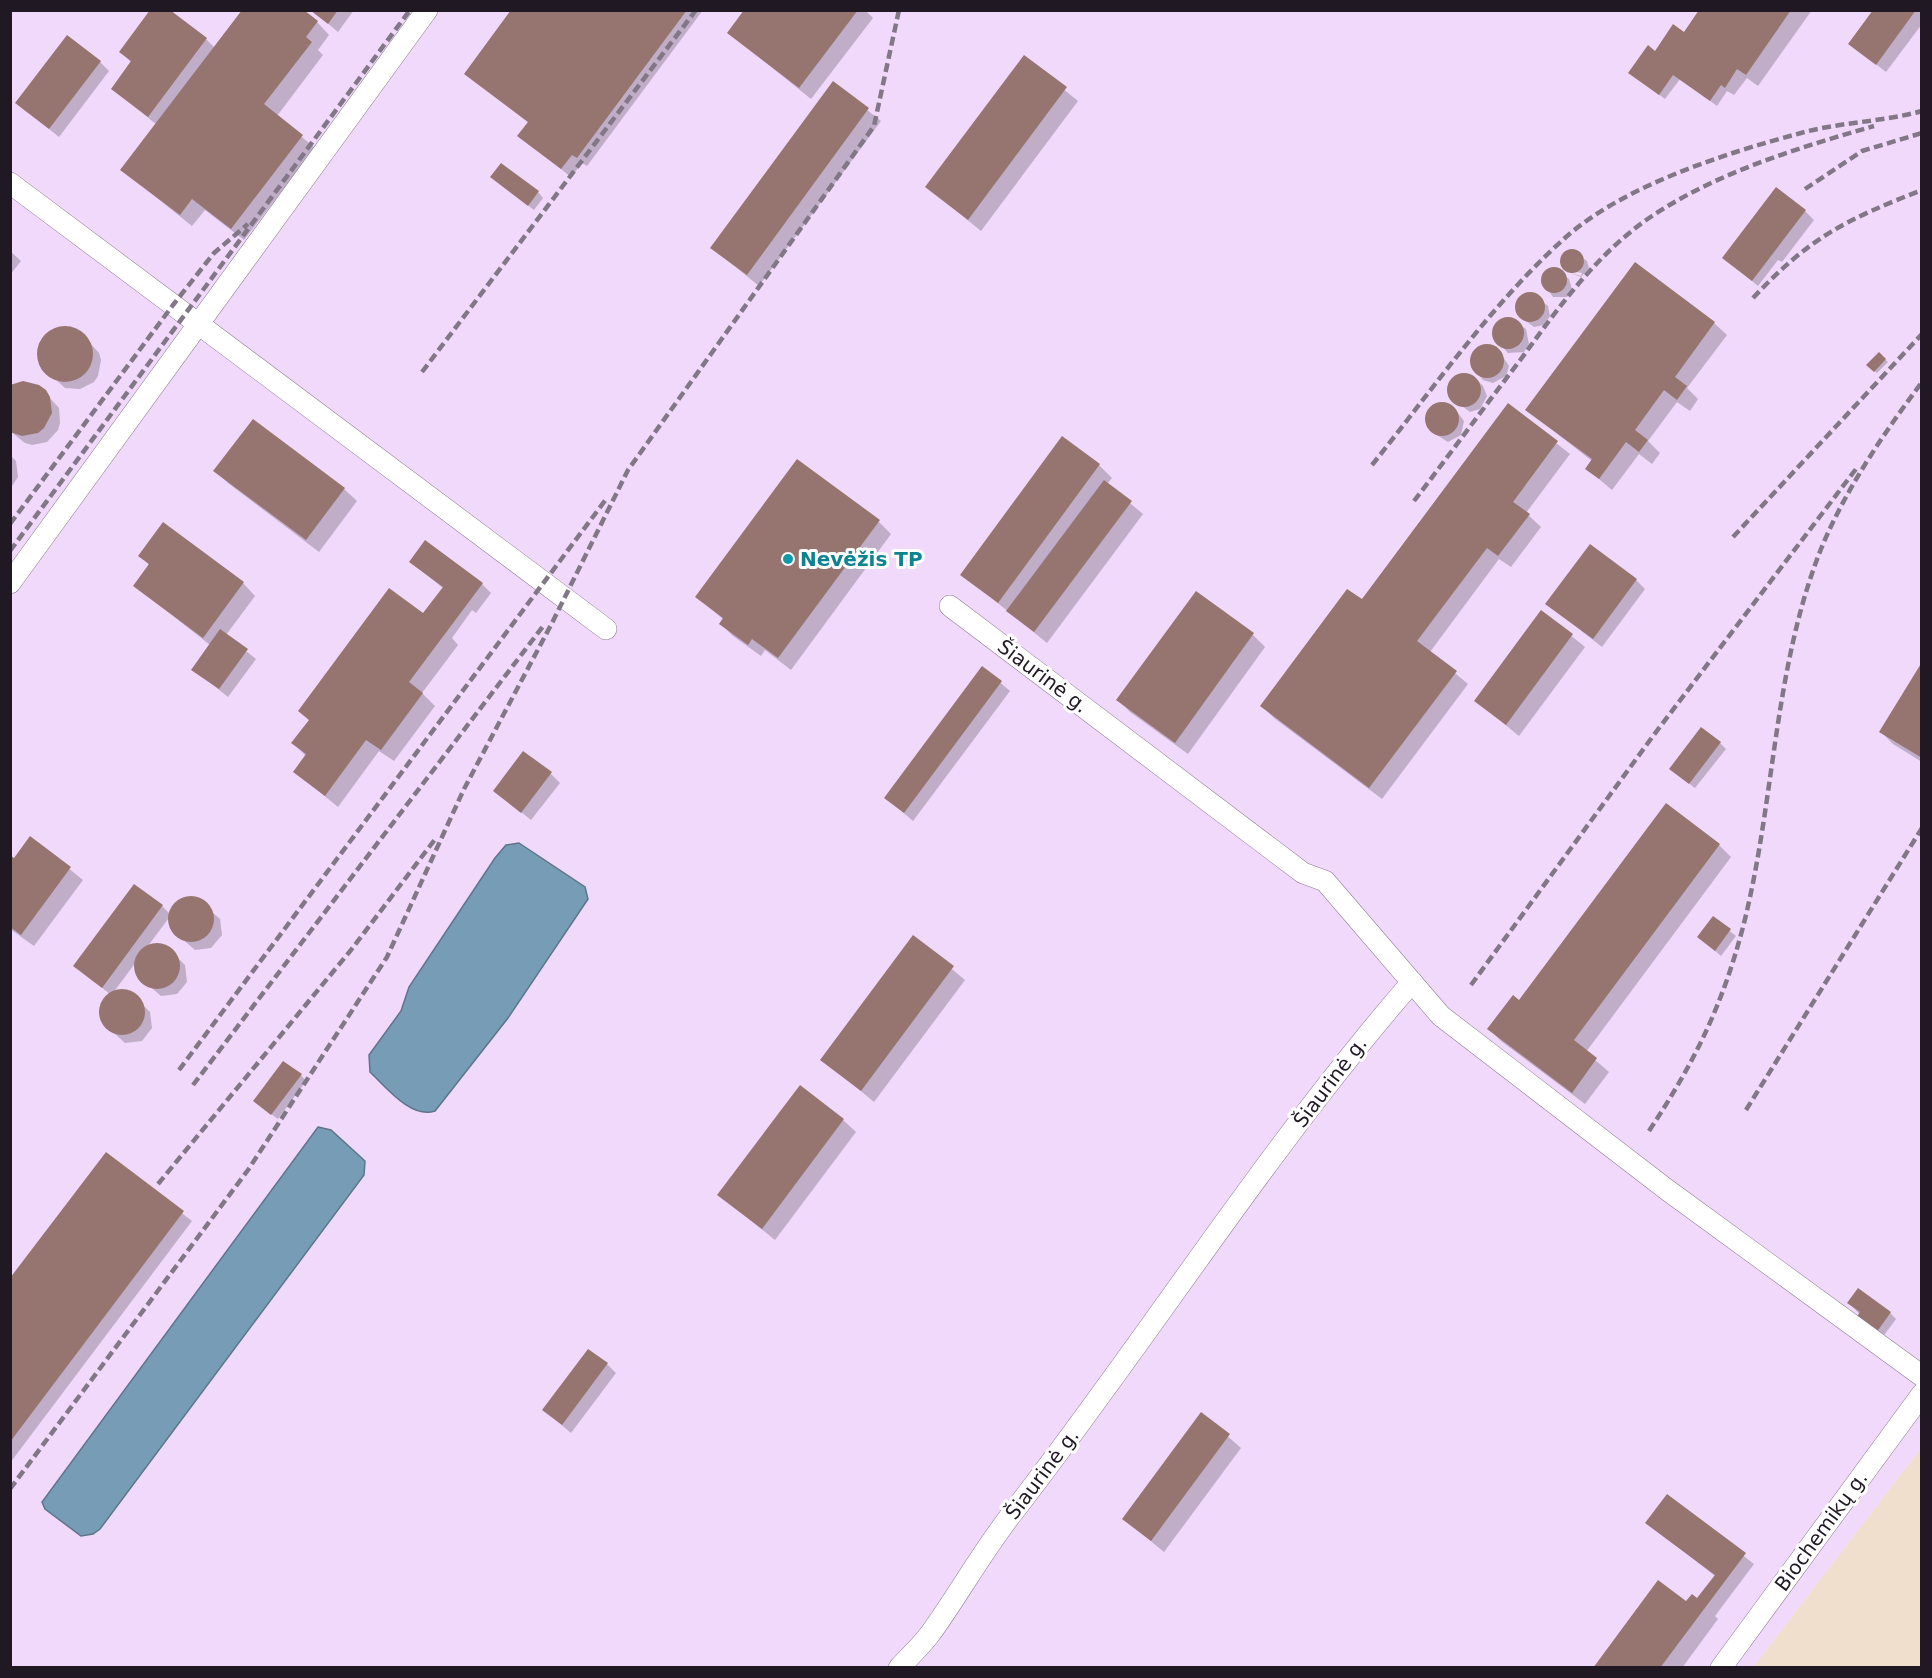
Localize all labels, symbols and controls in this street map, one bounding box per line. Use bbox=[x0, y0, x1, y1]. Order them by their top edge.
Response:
place label: Nevėžis TP bbox=[800, 547, 923, 571]
marker: Nevėžis TP bbox=[781, 552, 795, 566]
street label: Šiaurinė g. bbox=[993, 634, 1093, 718]
street label: Šiaurinė g. bbox=[1288, 1032, 1372, 1132]
street label: Šiaurinė g. bbox=[1000, 1424, 1084, 1524]
street label: Biochemikų g. bbox=[1769, 1466, 1873, 1596]

